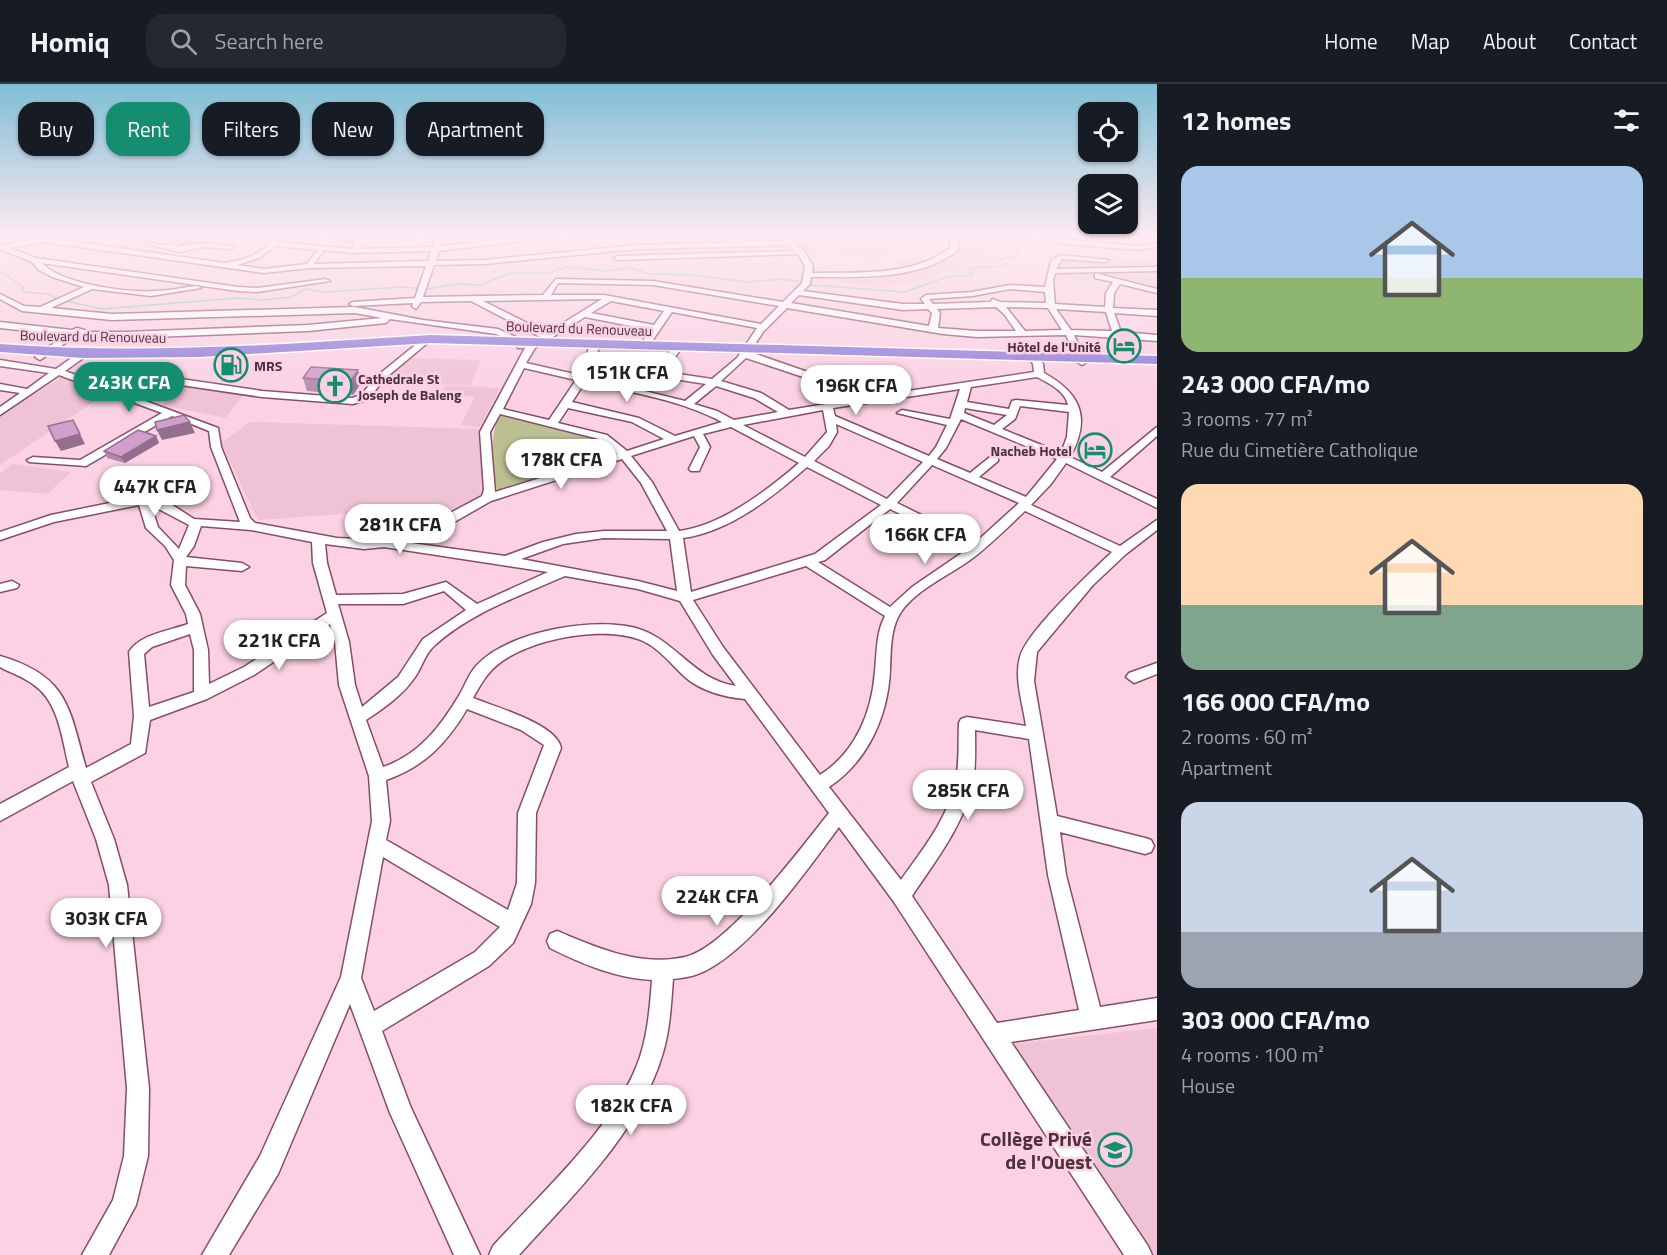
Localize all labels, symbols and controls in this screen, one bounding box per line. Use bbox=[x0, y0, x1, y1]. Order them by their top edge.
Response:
search box bbox=[146, 14, 566, 68]
text: Homiq bbox=[30, 20, 110, 63]
text: Search here bbox=[215, 24, 324, 58]
icon: search bbox=[167, 25, 200, 58]
text: Home bbox=[1324, 25, 1378, 57]
text: Map bbox=[1411, 25, 1450, 57]
text: About bbox=[1483, 25, 1536, 57]
text: Contact bbox=[1569, 25, 1637, 57]
text: 12 homes bbox=[1181, 101, 1291, 140]
chip: Buy bbox=[18, 102, 94, 156]
chip: Rent bbox=[106, 102, 190, 156]
chip: Filters bbox=[202, 102, 300, 156]
chip: New bbox=[312, 102, 394, 156]
chip: Apartment bbox=[406, 102, 544, 156]
map controls bbox=[1078, 102, 1138, 234]
button: locate bbox=[1078, 102, 1138, 162]
icon: filters bbox=[1610, 104, 1643, 137]
button: layers bbox=[1078, 174, 1138, 234]
icon: home bbox=[1358, 205, 1466, 313]
street label: Boulevard du Renouveau bbox=[505, 315, 653, 341]
street label: Boulevard du Renouveau bbox=[20, 324, 166, 348]
hotel icon: Hôtel de l'Unité bbox=[1106, 328, 1142, 364]
place label: Hôtel de l'Unité bbox=[1007, 336, 1101, 357]
fuel station icon: MRS bbox=[213, 347, 249, 383]
pin: 151K CFA bbox=[565, 352, 689, 403]
place label: MRS bbox=[254, 355, 283, 376]
text: 151K CFA bbox=[586, 356, 668, 387]
pin: 243K CFA bbox=[67, 362, 191, 413]
text: 243 000 CFA/mo bbox=[1181, 364, 1370, 403]
pin: 196K CFA bbox=[794, 365, 918, 416]
text: 243K CFA bbox=[88, 366, 170, 397]
church icon: Cathedrale St Joseph de Baleng bbox=[317, 368, 353, 404]
place label: Cathedrale St Joseph de Baleng bbox=[358, 368, 462, 405]
text: 196K CFA bbox=[815, 369, 897, 400]
text: 3 rooms · 77 m² bbox=[1181, 403, 1313, 434]
hotel icon: Nacheb Hotel bbox=[1077, 432, 1113, 468]
text: Rue du Cimetière Catholique bbox=[1181, 434, 1418, 465]
pin: 178K CFA bbox=[499, 439, 623, 490]
place label: Nacheb Hotel bbox=[990, 440, 1072, 461]
text: 178K CFA bbox=[520, 443, 602, 474]
pin: 447K CFA bbox=[93, 466, 217, 517]
text: 447K CFA bbox=[114, 470, 196, 501]
pin: 281K CFA bbox=[338, 504, 462, 555]
text: 281K CFA bbox=[359, 508, 441, 539]
pin: 166K CFA bbox=[863, 514, 987, 565]
text: 166K CFA bbox=[884, 518, 966, 549]
icon: home bbox=[1358, 523, 1466, 631]
pin: 221K CFA bbox=[217, 620, 341, 671]
text: 221K CFA bbox=[238, 624, 320, 655]
text: 166 000 CFA/mo bbox=[1181, 682, 1370, 721]
text: 2 rooms · 60 m² bbox=[1181, 721, 1313, 752]
text: Apartment bbox=[1181, 752, 1272, 783]
pin: 285K CFA bbox=[906, 770, 1030, 821]
text: 285K CFA bbox=[927, 774, 1009, 805]
icon: home bbox=[1358, 841, 1466, 949]
pin: 224K CFA bbox=[655, 876, 779, 927]
text: 224K CFA bbox=[676, 880, 758, 911]
pin: 303K CFA bbox=[44, 898, 168, 949]
text: 303K CFA bbox=[65, 902, 147, 933]
text: 303 000 CFA/mo bbox=[1181, 1000, 1370, 1039]
text: 4 rooms · 100 m² bbox=[1181, 1039, 1324, 1070]
text: House bbox=[1181, 1070, 1235, 1101]
pin: 182K CFA bbox=[569, 1085, 693, 1136]
text: 182K CFA bbox=[590, 1089, 672, 1120]
place label: Collège Privé de l'Ouest bbox=[980, 1123, 1092, 1177]
school or university icon: Collège Privé de l'Ouest bbox=[1097, 1132, 1133, 1168]

